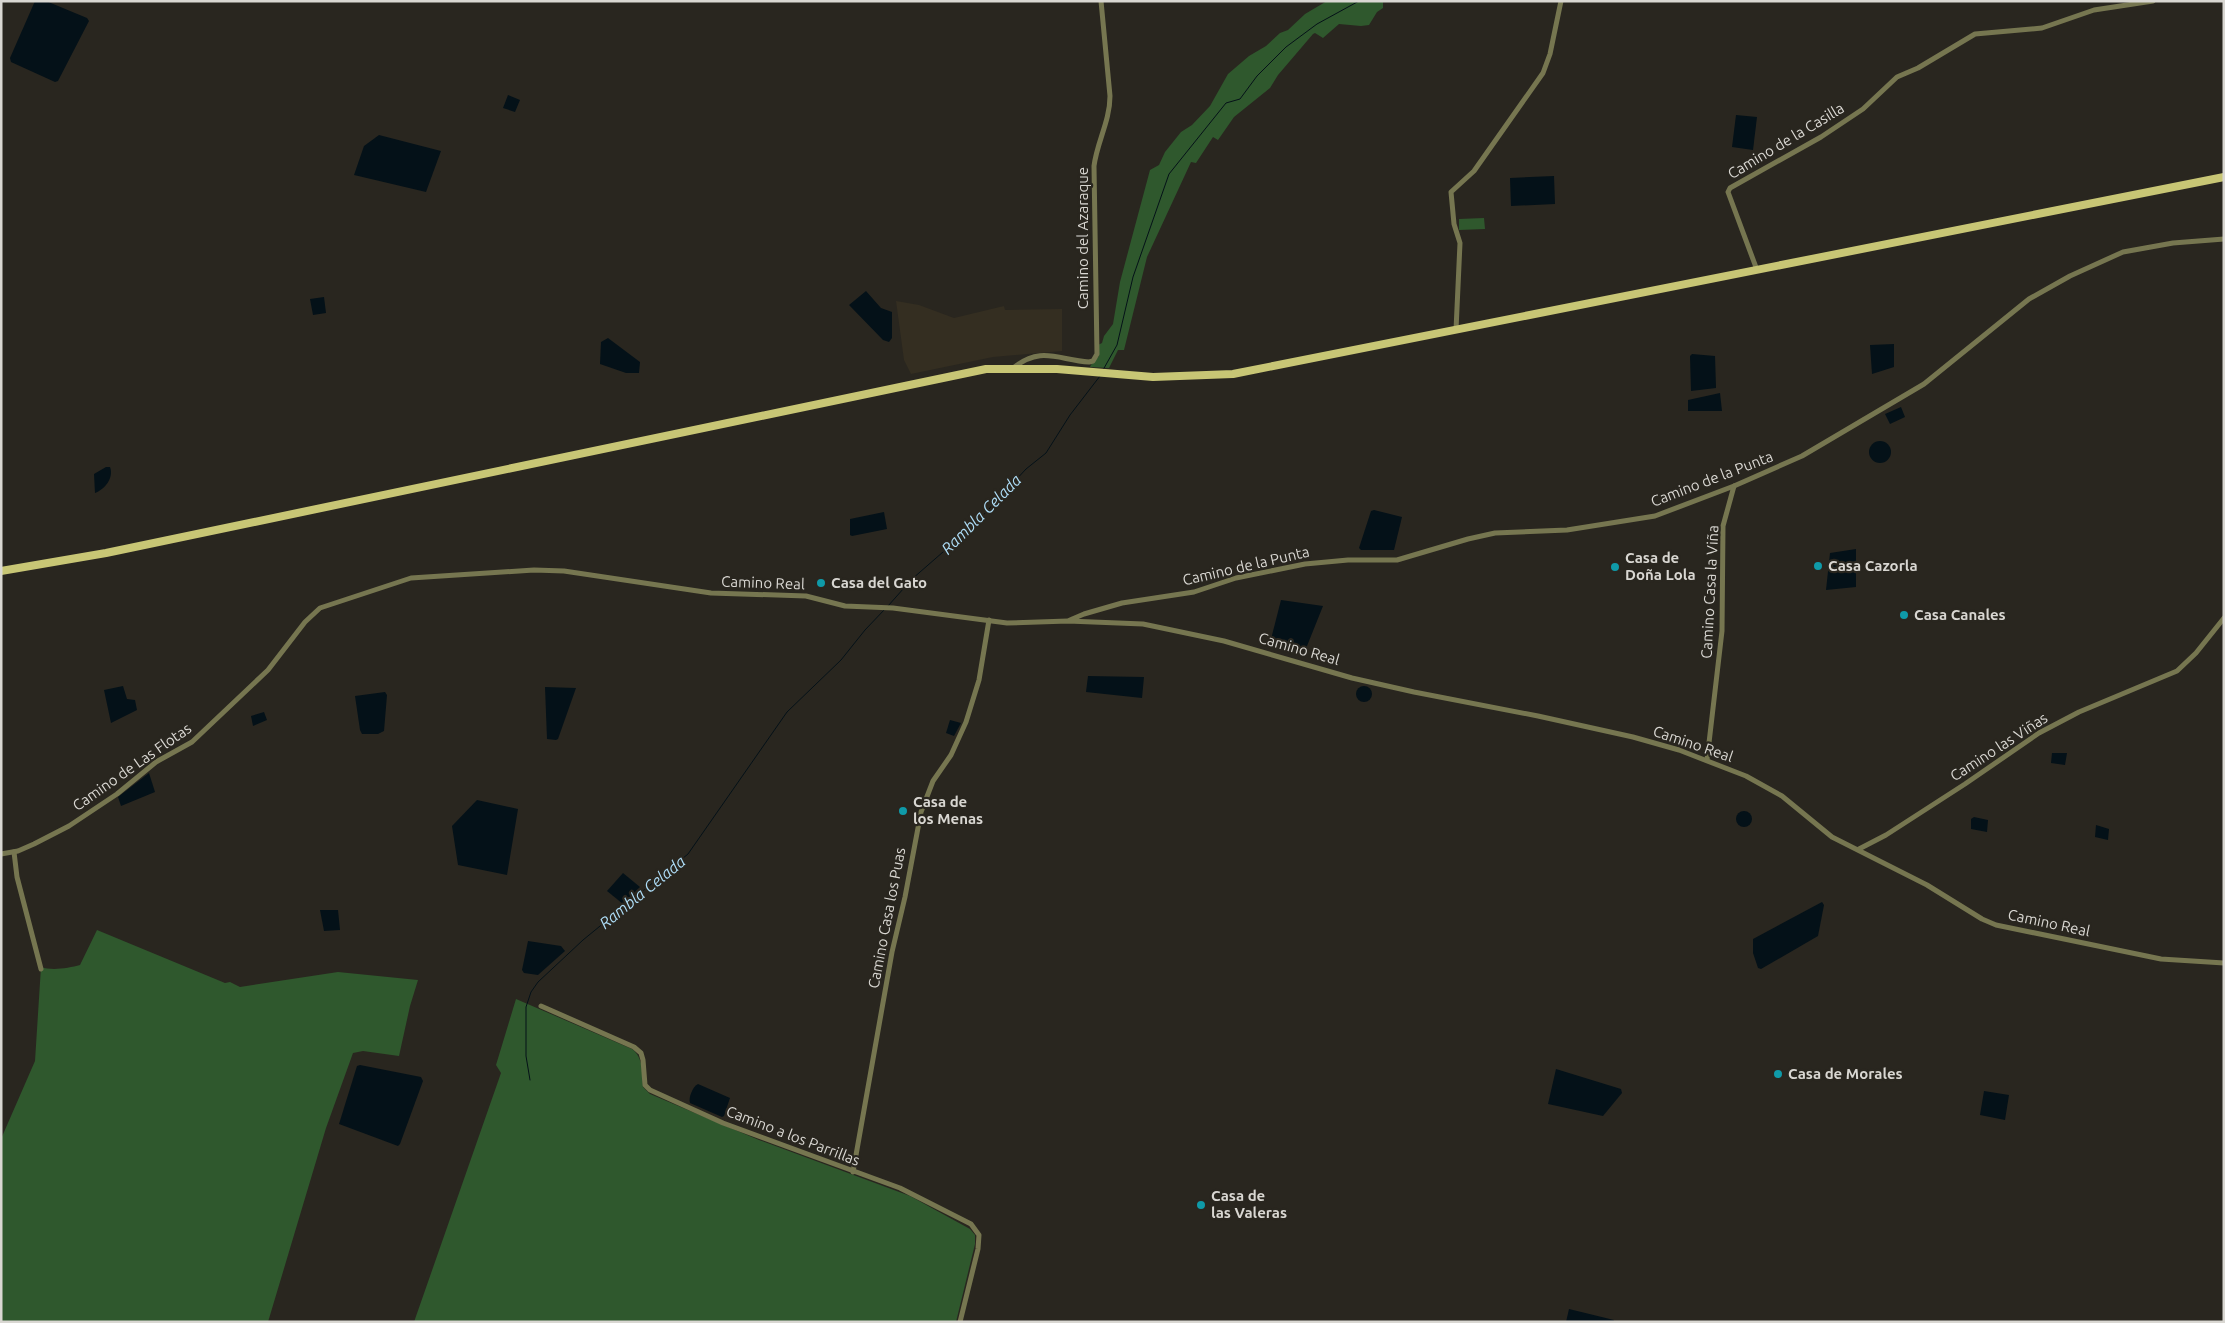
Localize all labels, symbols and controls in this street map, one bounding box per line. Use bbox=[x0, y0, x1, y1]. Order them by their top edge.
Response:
street label: Camino de la Casilla bbox=[1725, 99, 1847, 182]
street label: Camino del Azaraque bbox=[1074, 167, 1091, 309]
street label: Camino de la Punta bbox=[1648, 447, 1775, 510]
water label: Rambla Celada bbox=[937, 470, 1025, 558]
street label: Camino Casa la Viña bbox=[1698, 525, 1721, 659]
street label: Camino de la Punta bbox=[1181, 543, 1311, 588]
place label: Casa de Doña Lola bbox=[1625, 549, 1696, 583]
place label: Casa Cazorla bbox=[1828, 557, 1918, 574]
marker: Casa Cazorla bbox=[1812, 560, 1824, 572]
marker: Casa de Doña Lola bbox=[1609, 561, 1621, 573]
street label: Camino Real bbox=[721, 573, 805, 592]
place label: Casa del Gato bbox=[831, 574, 927, 591]
marker: Casa del Gato bbox=[815, 577, 827, 589]
place label: Casa Canales bbox=[1914, 606, 2006, 623]
marker: Casa Canales bbox=[1898, 609, 1910, 621]
street label: Camino Real bbox=[1257, 629, 1342, 668]
street label: Camino las Viñas bbox=[1947, 709, 2050, 784]
street label: Camino de Las Flotas bbox=[69, 719, 194, 814]
street label: Camino Real bbox=[1651, 722, 1735, 765]
place label: Casa de los Menas bbox=[913, 793, 983, 827]
marker: Casa de los Menas bbox=[897, 805, 909, 817]
street label: Camino Casa los Puas bbox=[864, 846, 909, 990]
water label: Rambla Celada bbox=[595, 852, 689, 932]
street label: Camino Real bbox=[2006, 906, 2092, 940]
place label: Casa de Morales bbox=[1788, 1065, 1903, 1082]
marker: Casa de Morales bbox=[1772, 1068, 1784, 1080]
street label: Camino a los Parrillas bbox=[724, 1102, 862, 1169]
place label: Casa de las Valeras bbox=[1211, 1187, 1287, 1221]
marker: Casa de las Valeras bbox=[1195, 1199, 1207, 1211]

